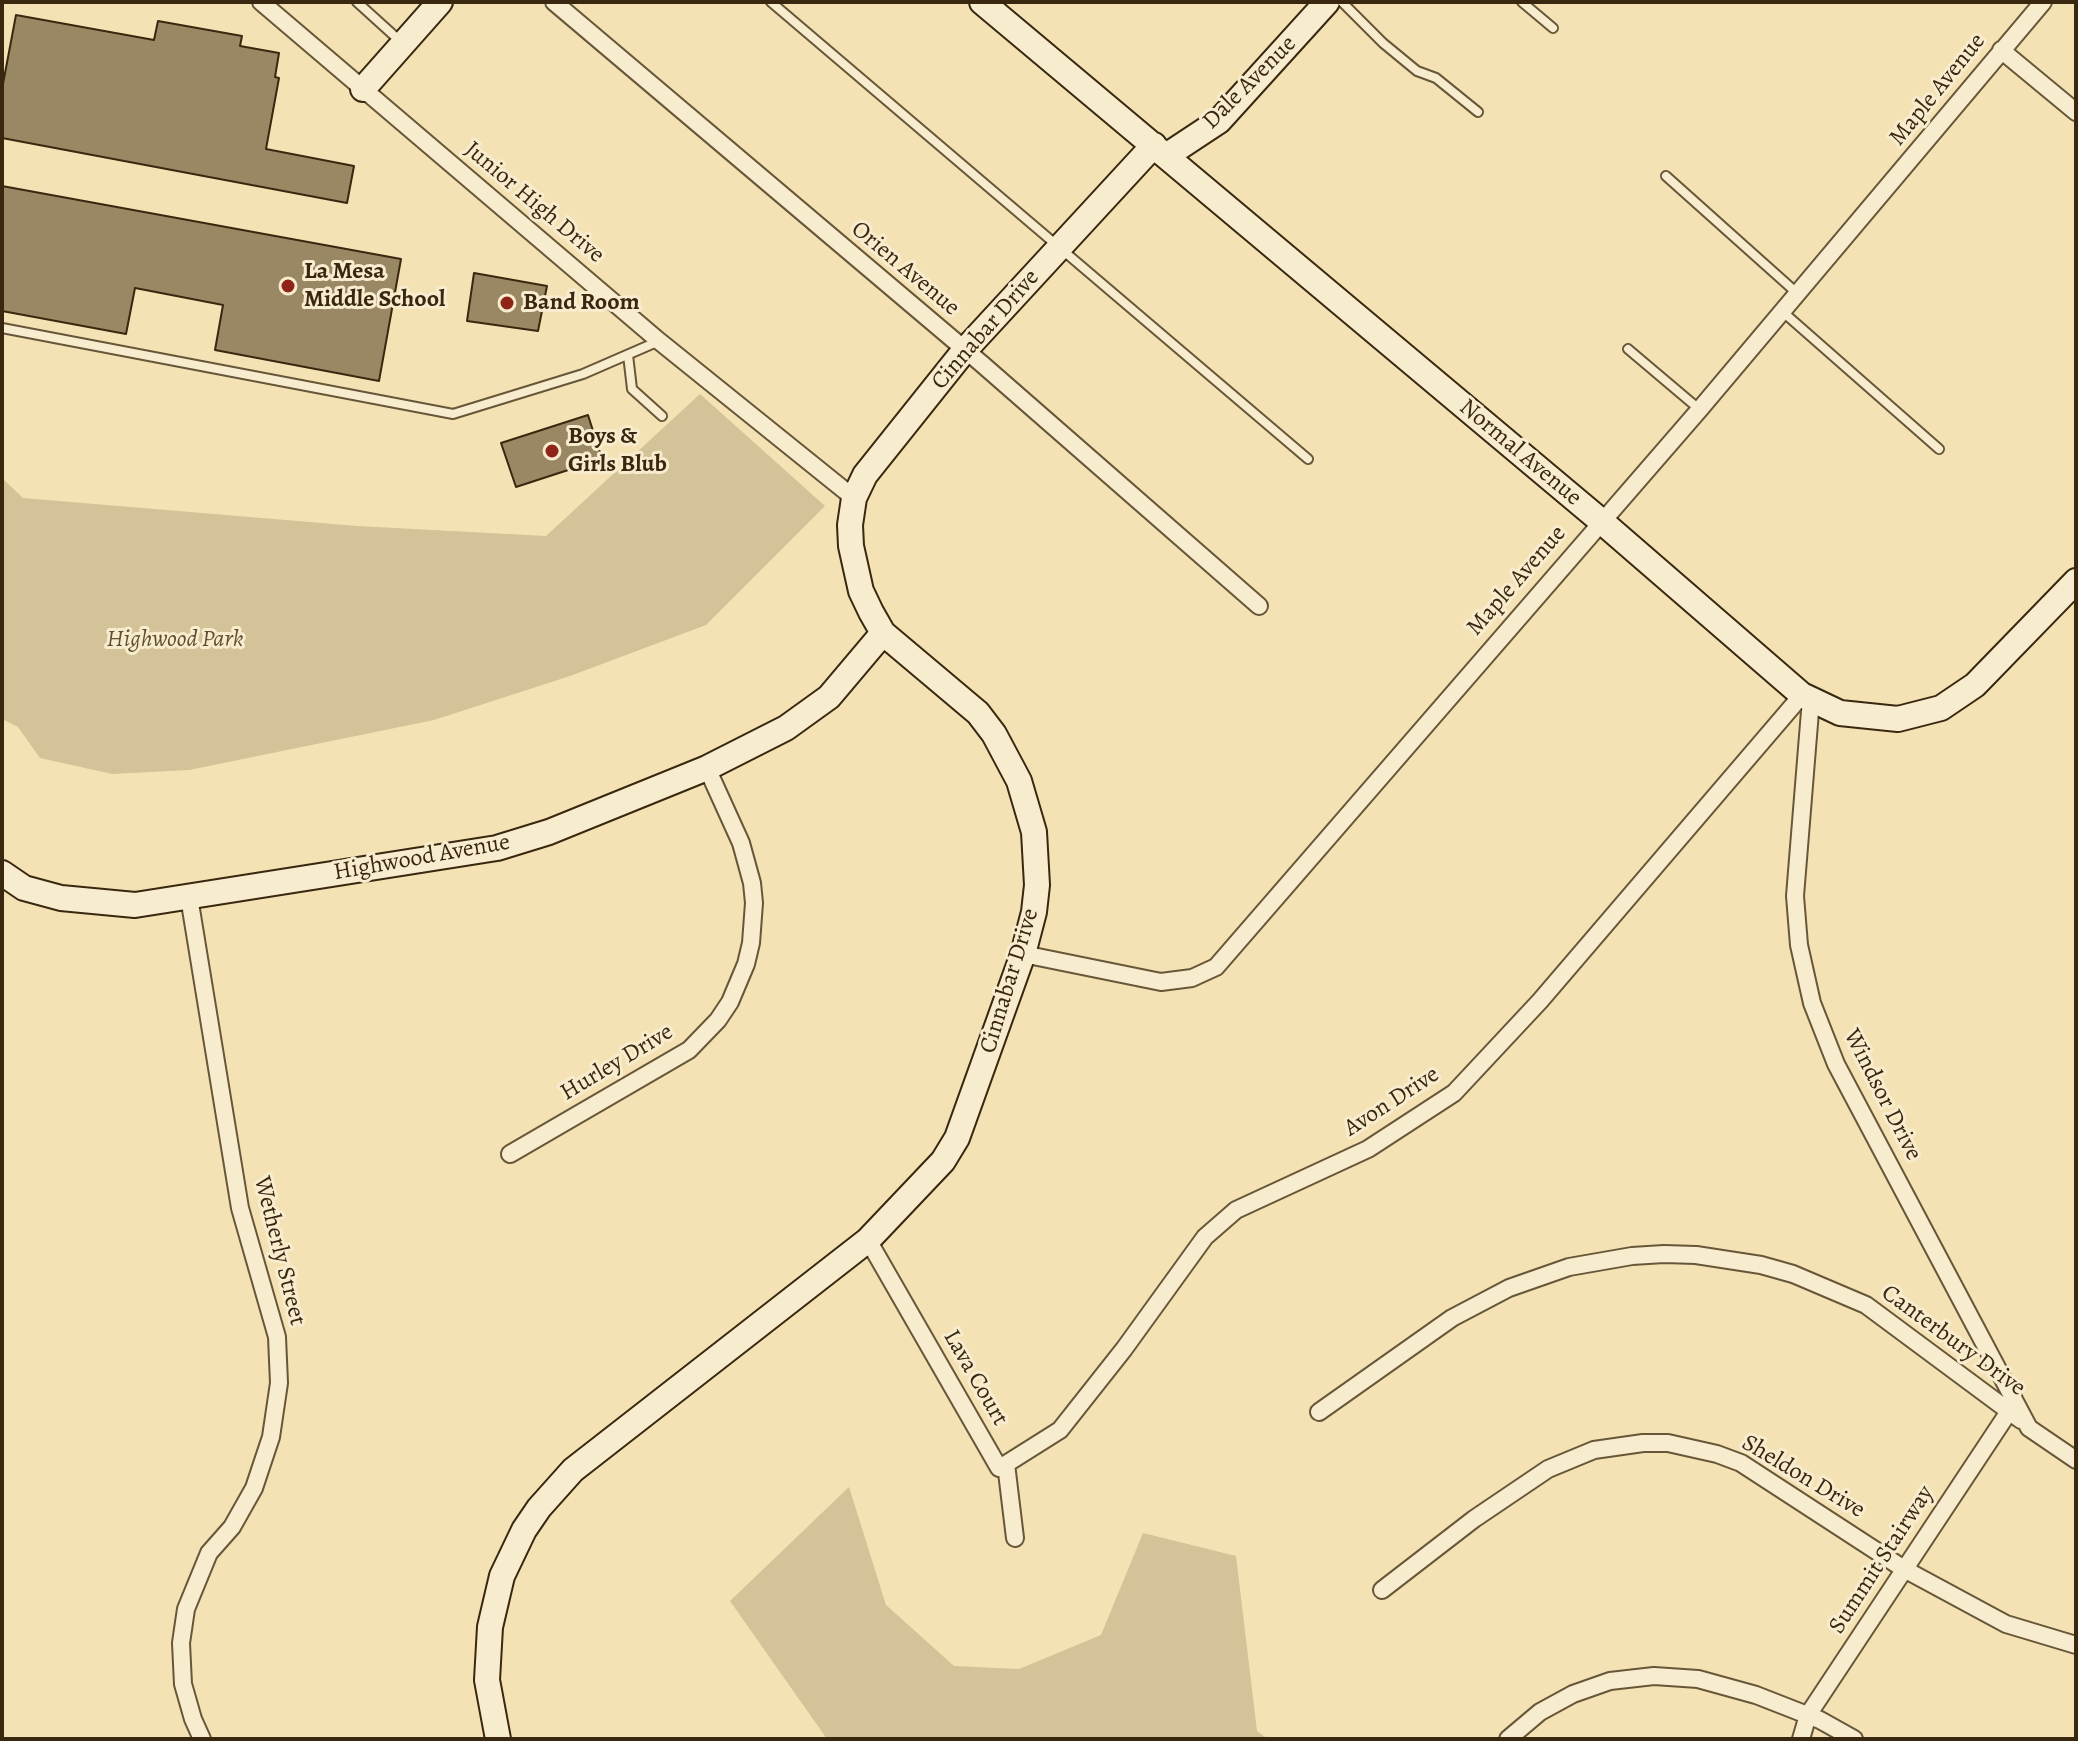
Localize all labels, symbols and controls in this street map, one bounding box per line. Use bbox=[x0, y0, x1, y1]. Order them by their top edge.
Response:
street label: Maple Avenue bbox=[1884, 28, 1992, 152]
street label: Dale Avenue bbox=[1197, 30, 1303, 136]
street label: Junior High Drive bbox=[458, 136, 610, 270]
street label: Orien Avenue bbox=[845, 215, 965, 323]
place label: La Mesa Middle School bbox=[304, 258, 445, 314]
street label: Cinnabar Drive bbox=[926, 264, 1046, 396]
marker: La Mesa Middle School bbox=[279, 277, 297, 295]
place label: Band Room bbox=[523, 289, 640, 317]
marker: Band Room bbox=[498, 294, 516, 312]
street label: Normal Avenue bbox=[1453, 393, 1587, 513]
place label: Boys & Girls Blub bbox=[568, 423, 667, 479]
marker: Boys & Girls Blub bbox=[543, 442, 561, 460]
street label: Maple Avenue bbox=[1461, 520, 1573, 642]
park label: Highwood Park bbox=[107, 626, 243, 654]
street label: Highwood Avenue bbox=[332, 828, 512, 888]
street label: Cinnabar Drive bbox=[974, 905, 1046, 1057]
street label: Hurley Drive bbox=[555, 1018, 679, 1108]
street label: Windsor Drive bbox=[1837, 1024, 1927, 1166]
street label: Avon Drive bbox=[1339, 1061, 1445, 1143]
street label: Wetherly Street bbox=[247, 1174, 311, 1328]
street label: Canterbury Drive bbox=[1875, 1279, 2031, 1403]
street label: Lava Court bbox=[936, 1325, 1014, 1431]
street label: Sheldon Drive bbox=[1736, 1429, 1870, 1525]
street label: Summit Stairway bbox=[1823, 1480, 1941, 1640]

